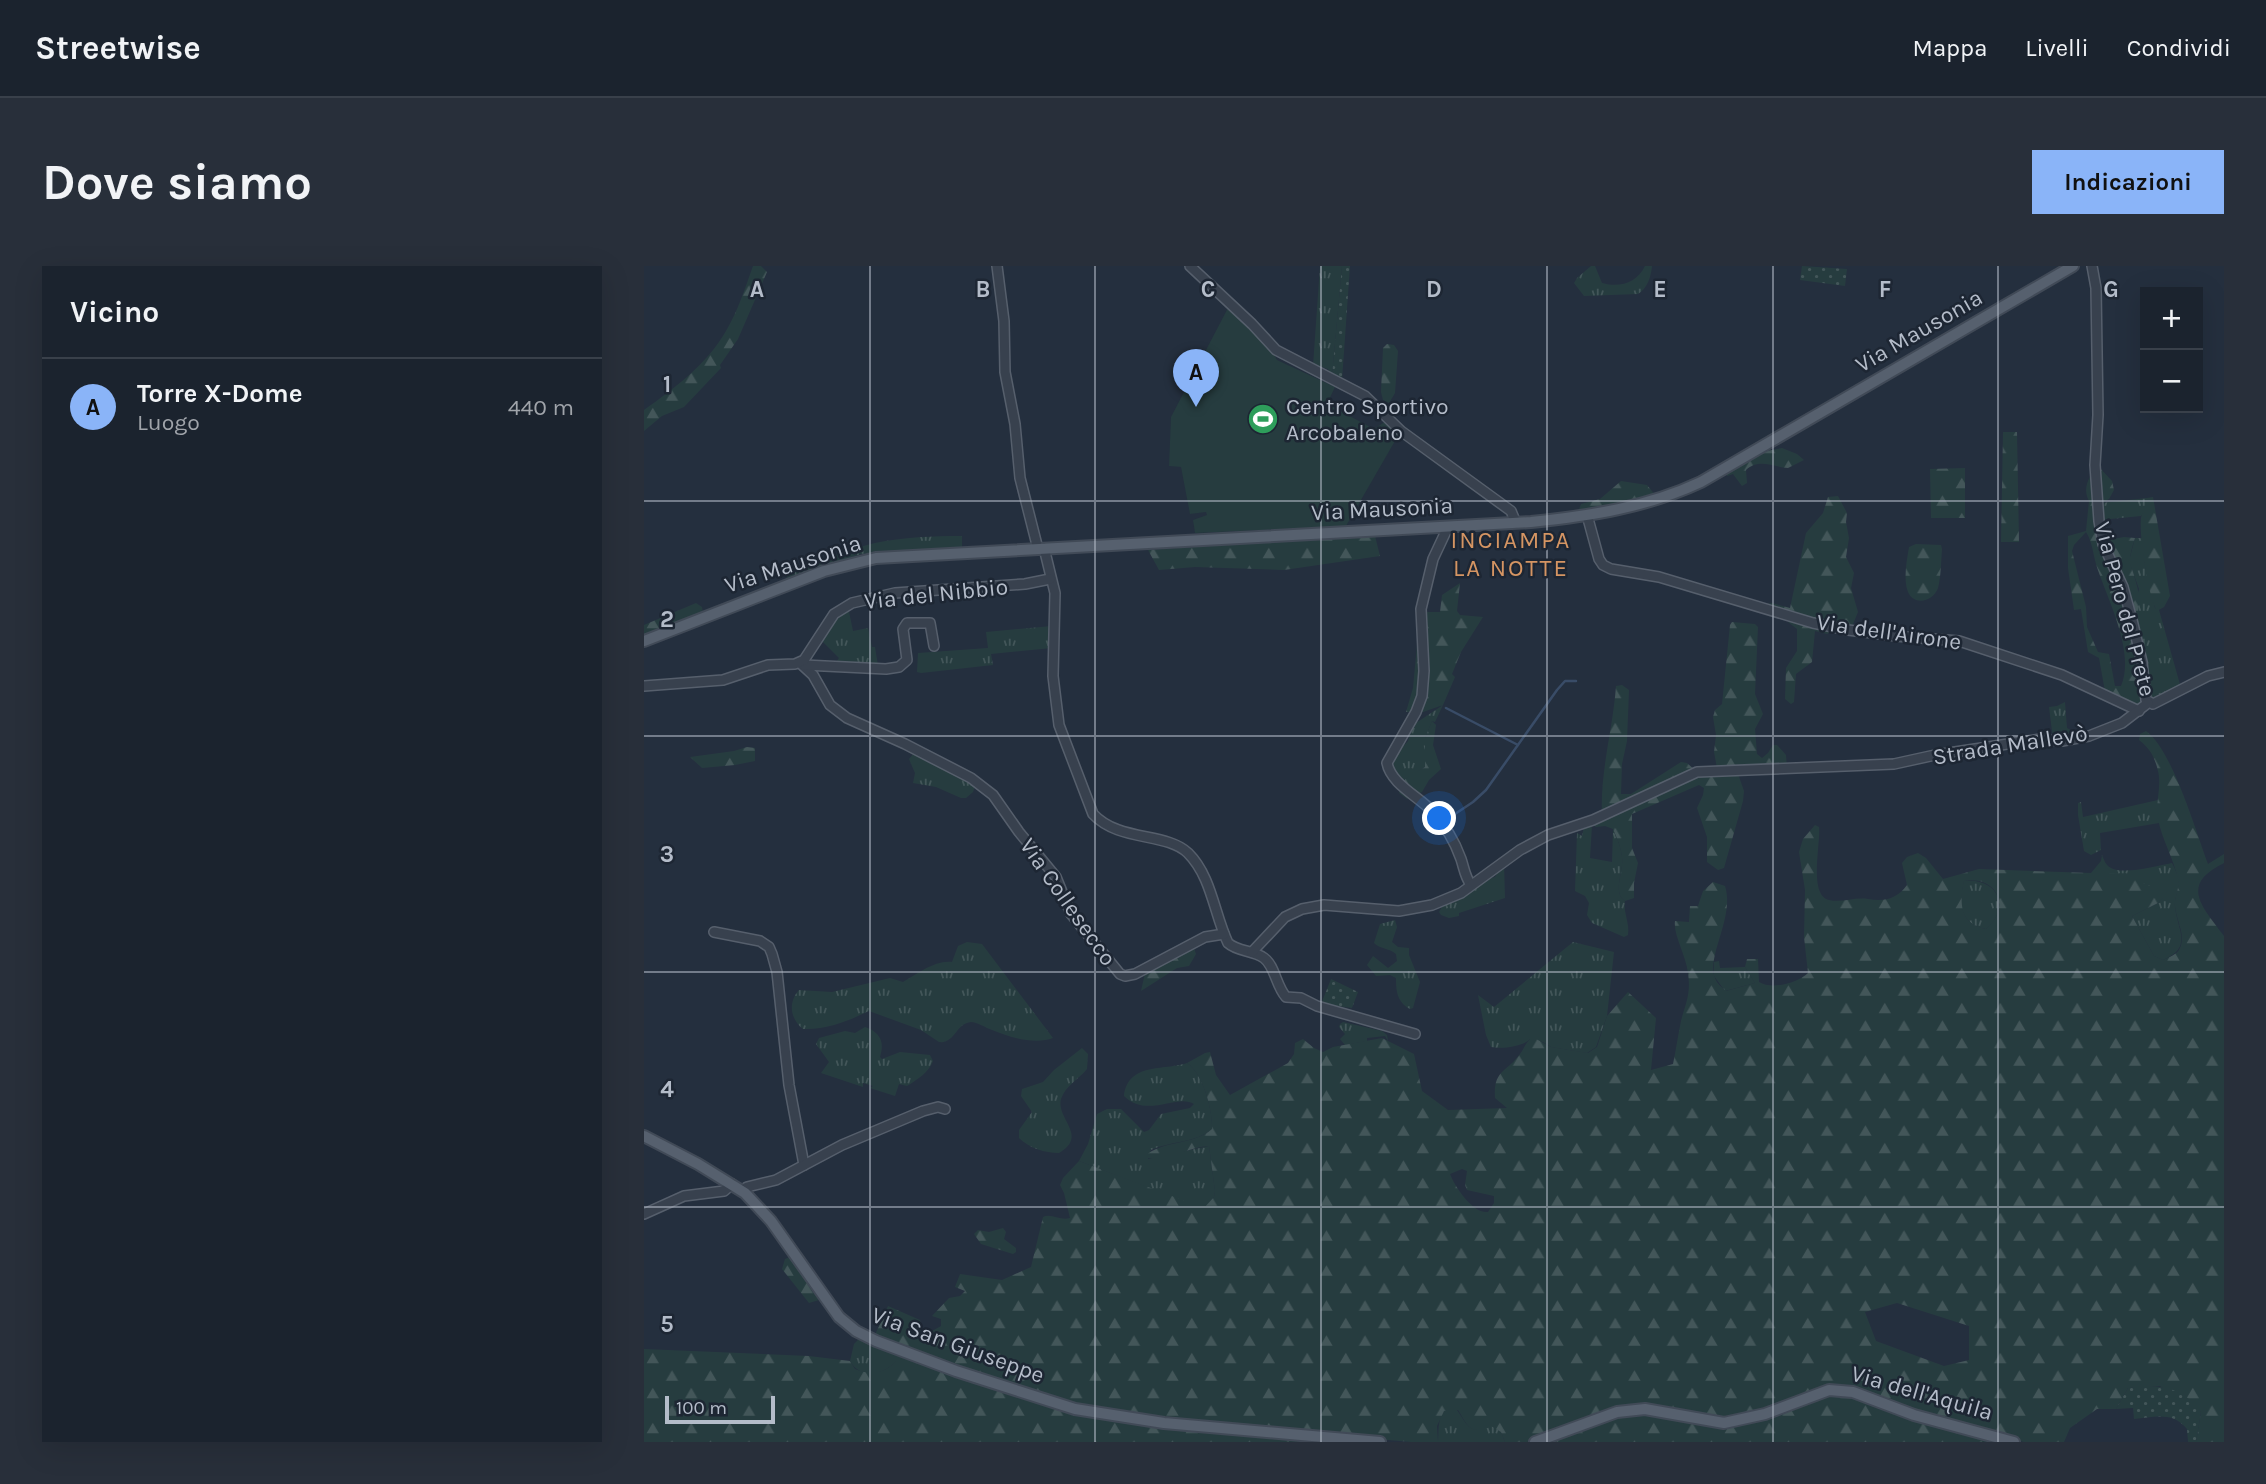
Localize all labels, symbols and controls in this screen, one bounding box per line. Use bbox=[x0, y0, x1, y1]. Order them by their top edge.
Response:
text: Streetwise bbox=[35, 29, 201, 67]
text: Mappa bbox=[1913, 34, 1987, 62]
text: Livelli bbox=[2025, 34, 2089, 62]
text: Condividi bbox=[2127, 34, 2231, 62]
button: Indicazioni bbox=[2032, 150, 2224, 214]
text: Dove siamo bbox=[42, 154, 312, 211]
text: A bbox=[750, 276, 764, 303]
text: B bbox=[976, 276, 990, 303]
text: C bbox=[1201, 276, 1215, 303]
text: D bbox=[1426, 276, 1442, 303]
text: E bbox=[1653, 276, 1667, 303]
text: F bbox=[1879, 276, 1891, 303]
text: G bbox=[2103, 276, 2119, 303]
street label: Via Mausonia bbox=[1851, 284, 1987, 378]
map controls bbox=[2140, 287, 2203, 413]
button: + bbox=[2140, 287, 2203, 350]
text: Vicino bbox=[70, 294, 159, 330]
pin: A bbox=[1173, 349, 1219, 407]
button: − bbox=[2140, 350, 2203, 413]
text: 1 bbox=[663, 371, 671, 398]
text: Torre X-Dome bbox=[137, 378, 302, 409]
place label: Centro Sportivo Arcobaleno bbox=[1286, 393, 1449, 446]
text: A bbox=[86, 394, 100, 421]
text: 440 m bbox=[508, 394, 574, 421]
sports icon: Centro Sportivo Arcobaleno bbox=[1246, 402, 1280, 436]
text: Luogo bbox=[137, 409, 200, 436]
street label: Via Mausonia bbox=[1310, 492, 1454, 526]
street label: Via Pero del Prete bbox=[2089, 519, 2161, 699]
district label: INCIAMPA LA NOTTE bbox=[1451, 526, 1571, 582]
street label: Via Mausonia bbox=[721, 529, 865, 599]
street label: Via del Nibbio bbox=[863, 573, 1009, 615]
text: 2 bbox=[660, 606, 674, 633]
street label: Via dell'Airone bbox=[1815, 608, 1963, 656]
street label: Strada Mallevò bbox=[1931, 719, 2089, 771]
your location bbox=[1422, 801, 1456, 835]
street label: Via Collesecco bbox=[1014, 833, 1122, 971]
text: 3 bbox=[660, 841, 674, 868]
text: 4 bbox=[660, 1076, 674, 1103]
street label: Via San Giuseppe bbox=[868, 1301, 1048, 1389]
text: 5 bbox=[660, 1311, 674, 1338]
street label: Via dell'Aquila bbox=[1848, 1360, 1996, 1426]
scale bar bbox=[665, 1393, 775, 1425]
text: 100 m bbox=[676, 1397, 727, 1419]

